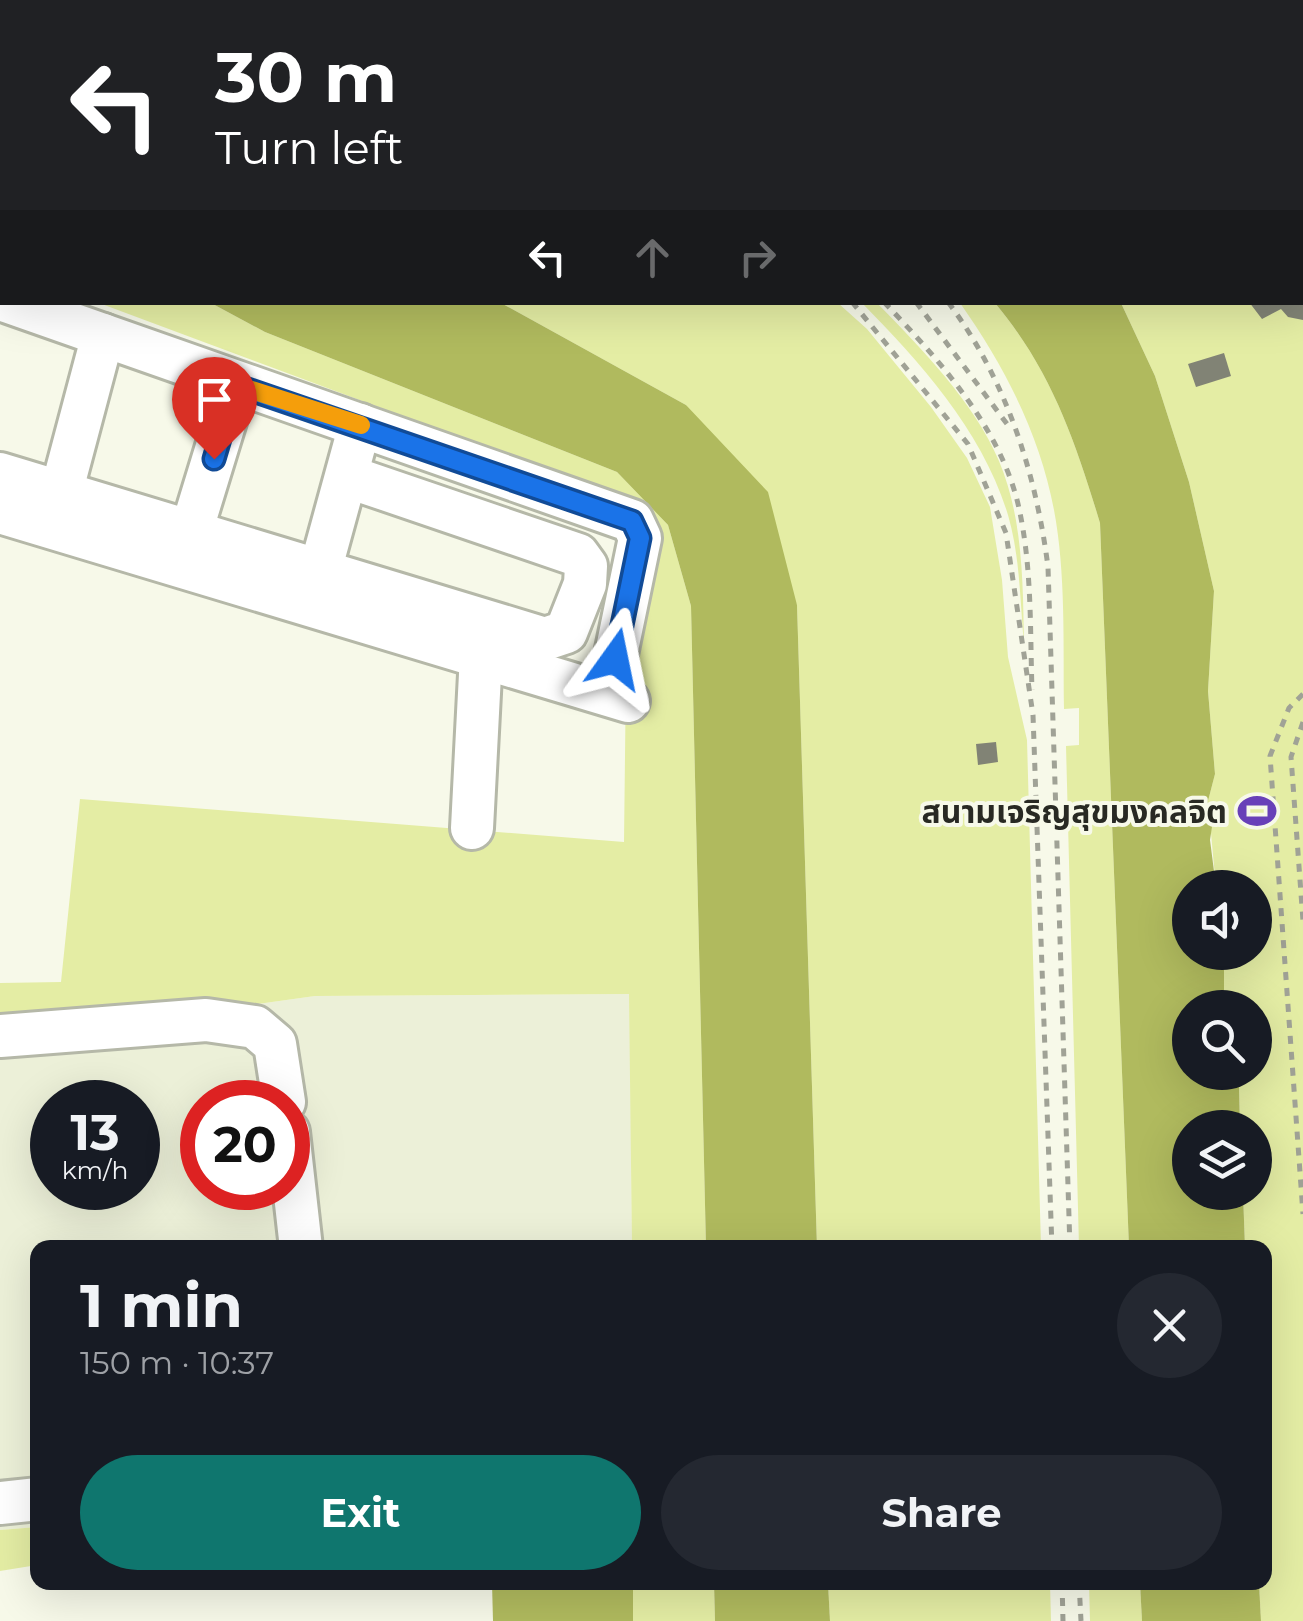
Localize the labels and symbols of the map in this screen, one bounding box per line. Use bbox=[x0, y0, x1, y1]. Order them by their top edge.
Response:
pin bbox=[172, 357, 257, 460]
position arrow bbox=[563, 607, 667, 711]
sports icon: สนามเจริญสุขมงคลจิต bbox=[1236, 790, 1278, 832]
place label: สนามเจริญสุขมงคลจิต bbox=[922, 792, 1227, 831]
speed limit sign: 20 bbox=[180, 1080, 310, 1210]

